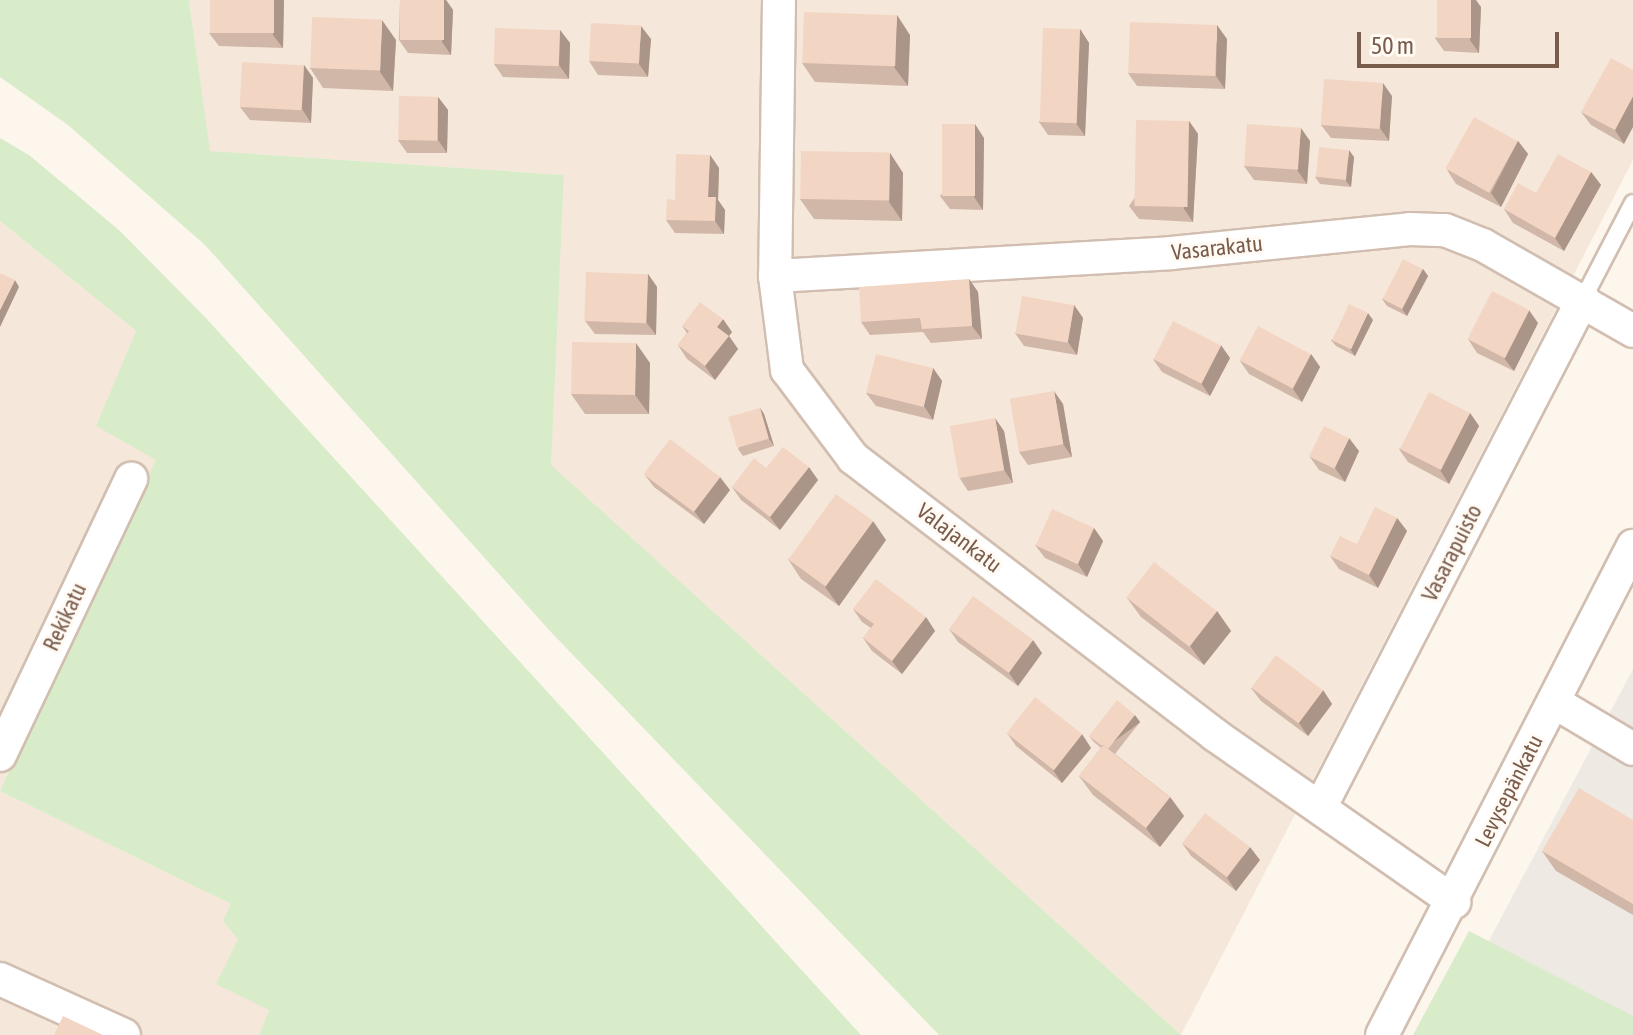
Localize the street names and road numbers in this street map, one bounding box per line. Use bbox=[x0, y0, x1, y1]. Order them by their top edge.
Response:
street label: Vasarakatu bbox=[1170, 230, 1264, 266]
street label: Valajankatu bbox=[911, 498, 1007, 578]
street label: Vasarapuisto bbox=[1416, 500, 1488, 606]
street label: Rekikatu bbox=[38, 579, 92, 655]
street label: Levysepänkatu bbox=[1469, 730, 1549, 852]

